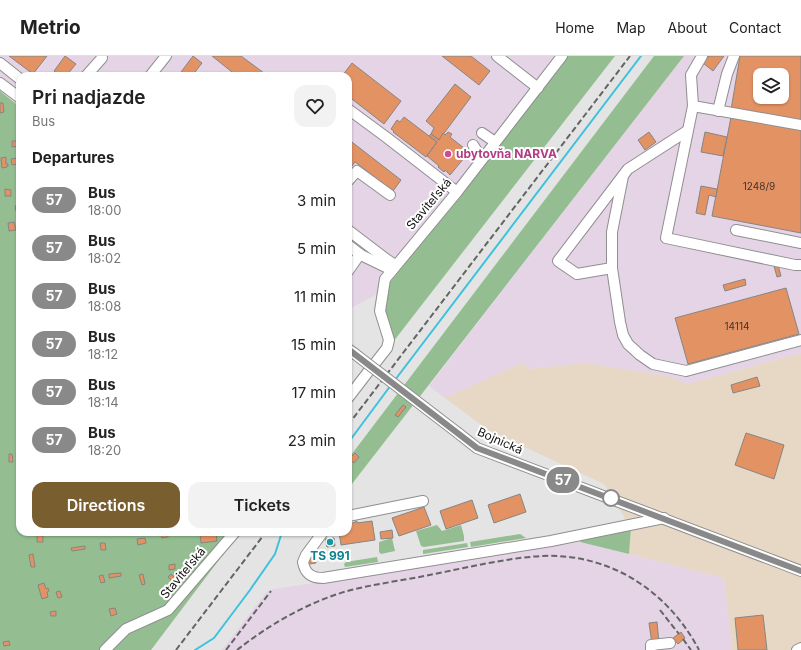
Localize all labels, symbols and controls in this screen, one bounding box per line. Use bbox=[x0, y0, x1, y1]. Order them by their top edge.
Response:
text: Metrio bbox=[20, 16, 81, 39]
text: Home bbox=[555, 19, 594, 36]
text: Map bbox=[616, 19, 646, 36]
text: About bbox=[668, 19, 707, 36]
text: Contact bbox=[729, 19, 781, 36]
map controls bbox=[753, 68, 789, 104]
button: layers bbox=[753, 68, 789, 104]
button: heart bbox=[294, 85, 336, 127]
text: Pri nadjazde bbox=[32, 86, 146, 109]
text: Bus bbox=[32, 113, 55, 129]
place label: ubytovňa NARVA bbox=[456, 146, 557, 161]
text: Departures bbox=[32, 148, 114, 167]
marker: ubytovňa NARVA bbox=[443, 149, 453, 159]
street label: Staviteľská bbox=[403, 175, 454, 232]
house number: 1248/9 bbox=[743, 180, 775, 192]
text: Bus bbox=[88, 183, 116, 202]
text: 57 bbox=[45, 191, 63, 208]
text: 3 min bbox=[297, 191, 336, 210]
text: 18:00 bbox=[88, 202, 121, 218]
text: Bus bbox=[88, 231, 116, 250]
text: 57 bbox=[45, 239, 63, 256]
text: 5 min bbox=[297, 239, 336, 258]
text: 18:02 bbox=[88, 250, 121, 266]
text: Bus bbox=[88, 279, 116, 298]
text: 57 bbox=[45, 287, 63, 304]
text: 11 min bbox=[294, 287, 336, 306]
text: 18:08 bbox=[88, 298, 121, 314]
house number: 14114 bbox=[725, 320, 749, 332]
text: Bus bbox=[88, 327, 116, 346]
text: 57 bbox=[45, 335, 63, 352]
text: 15 min bbox=[291, 335, 336, 354]
text: 18:12 bbox=[88, 346, 118, 362]
text: Bus bbox=[88, 375, 116, 394]
text: 57 bbox=[45, 383, 63, 400]
text: 17 min bbox=[292, 383, 336, 402]
text: 18:14 bbox=[88, 394, 119, 410]
text: Bus bbox=[88, 423, 116, 442]
street label: Bojnická bbox=[475, 424, 525, 457]
text: 57 bbox=[45, 431, 63, 448]
text: 23 min bbox=[288, 431, 336, 450]
text: 18:20 bbox=[88, 442, 121, 458]
line badge: 57 bbox=[545, 467, 581, 493]
text: 57 bbox=[554, 471, 572, 488]
button: Directions bbox=[32, 482, 180, 528]
button: Tickets bbox=[188, 482, 336, 528]
unlabelled marker bbox=[602, 489, 620, 507]
marker: TS 991 bbox=[325, 537, 335, 547]
street label: Staviteľská bbox=[157, 544, 208, 601]
place label: TS 991 bbox=[310, 548, 350, 563]

